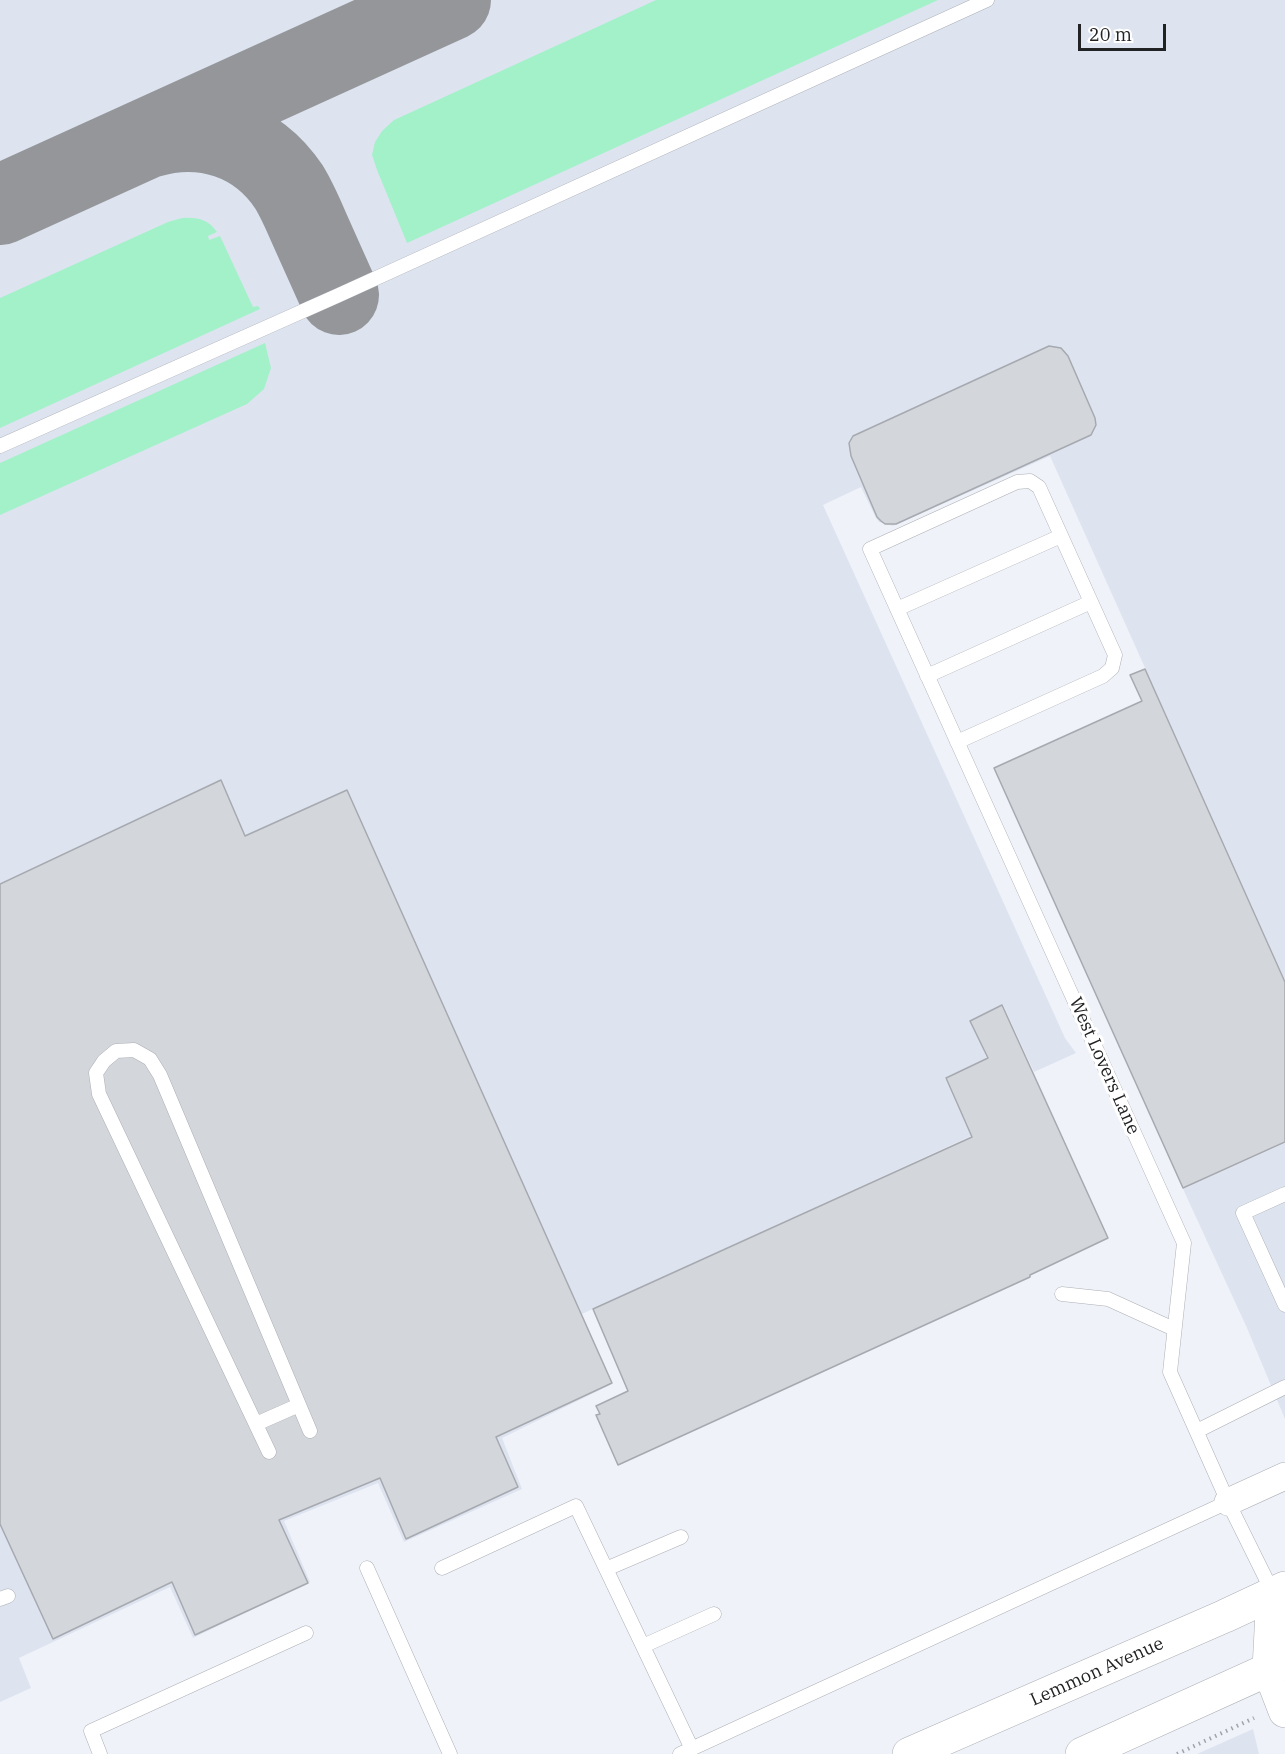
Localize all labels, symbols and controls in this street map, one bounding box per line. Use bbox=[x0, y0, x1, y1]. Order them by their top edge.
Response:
scale bar bbox=[1081, 12, 1170, 50]
text: 20 m bbox=[1089, 23, 1132, 46]
street label: West Lovers Lane bbox=[1064, 994, 1144, 1138]
street label: Lemmon Avenue bbox=[1027, 1633, 1167, 1711]

